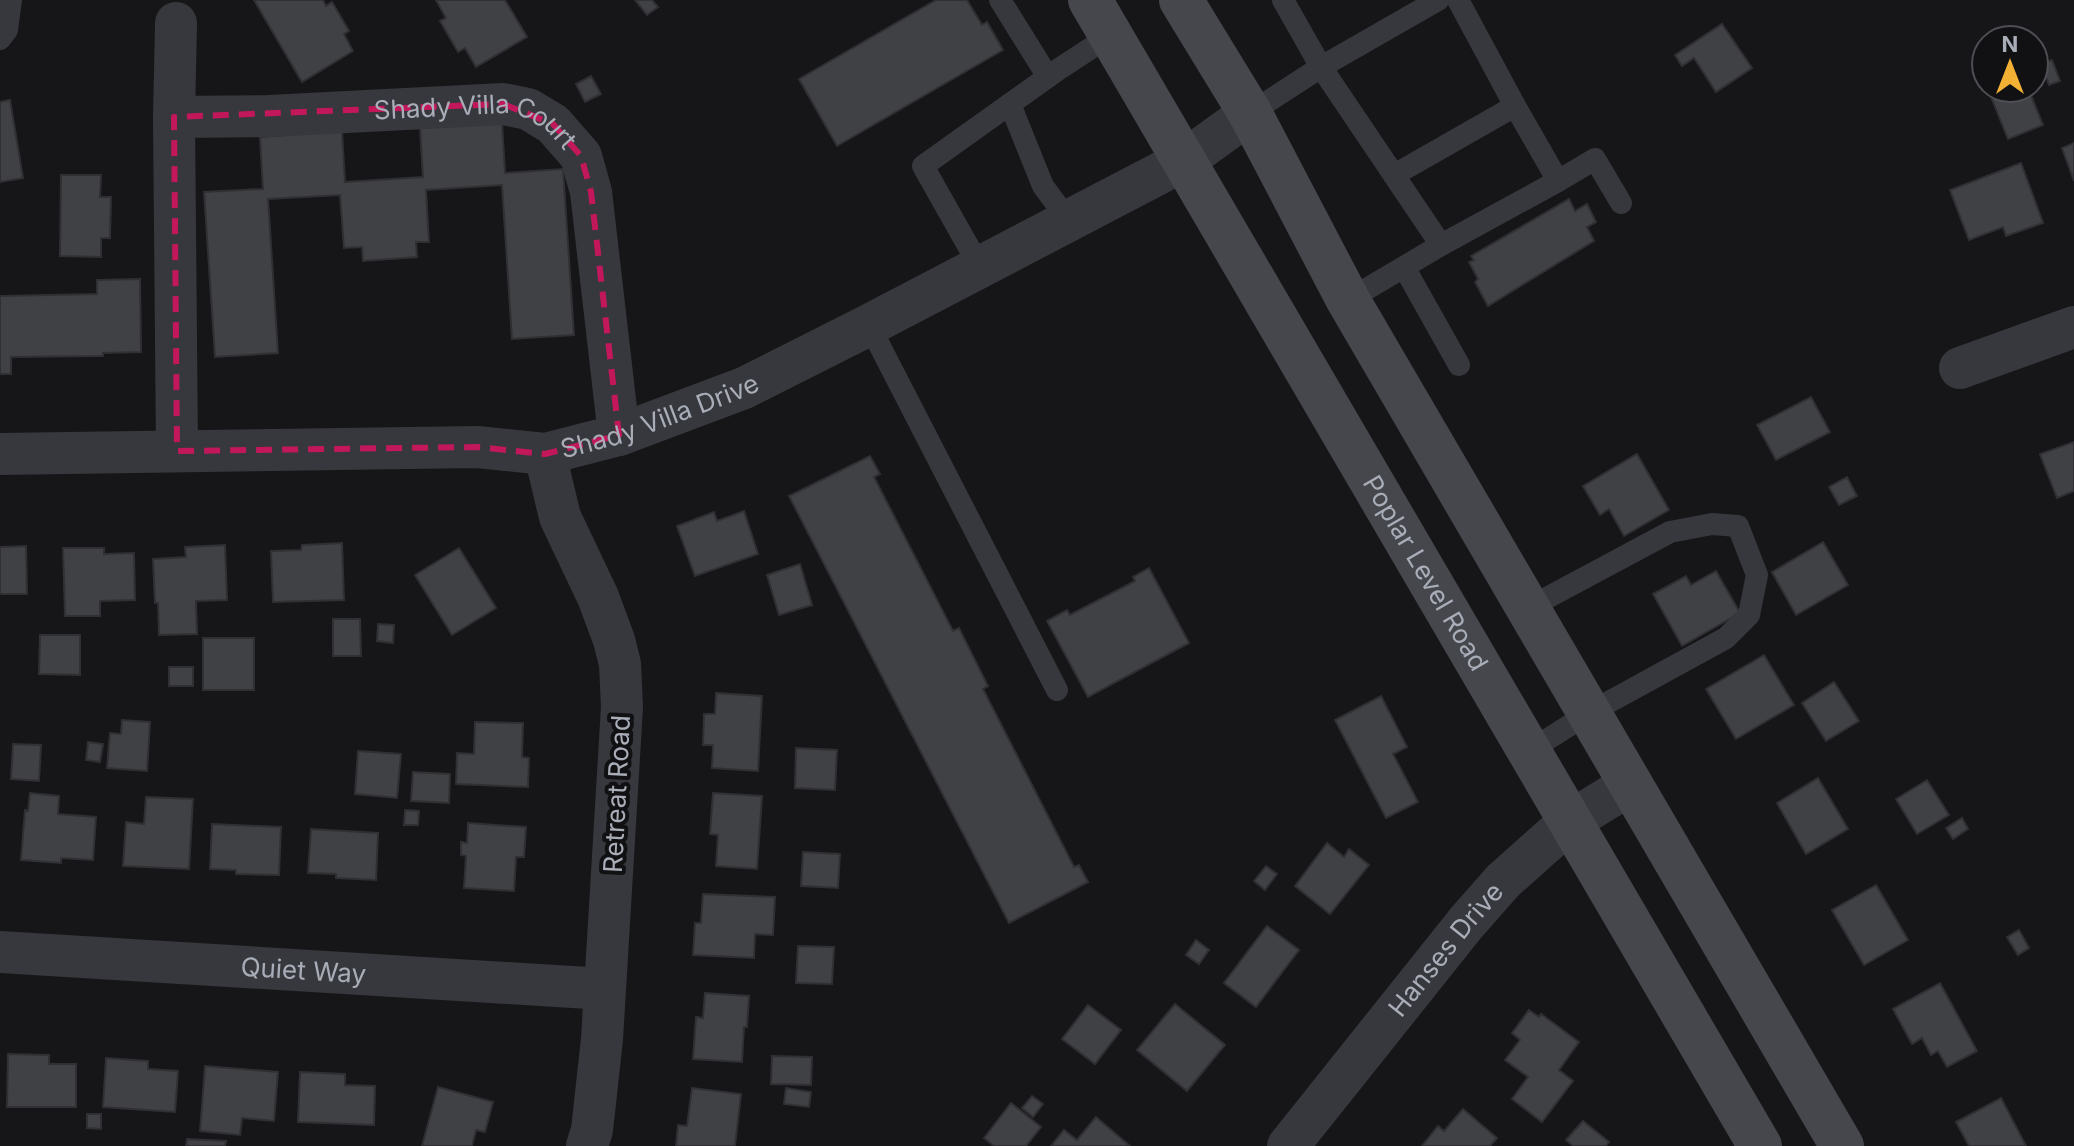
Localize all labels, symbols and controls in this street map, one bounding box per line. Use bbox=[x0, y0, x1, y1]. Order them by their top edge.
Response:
north arrow bbox=[1970, 24, 2050, 104]
text: N bbox=[2002, 31, 2018, 57]
street label: Shady Villa Court bbox=[373, 88, 584, 155]
street label: Shady Villa Drive bbox=[557, 367, 764, 464]
street label: Poplar Level Road bbox=[1357, 470, 1495, 676]
street label: Retreat Road bbox=[597, 714, 636, 874]
street label: Hanses Drive bbox=[1382, 876, 1509, 1022]
street label: Quiet Way bbox=[240, 951, 367, 989]

